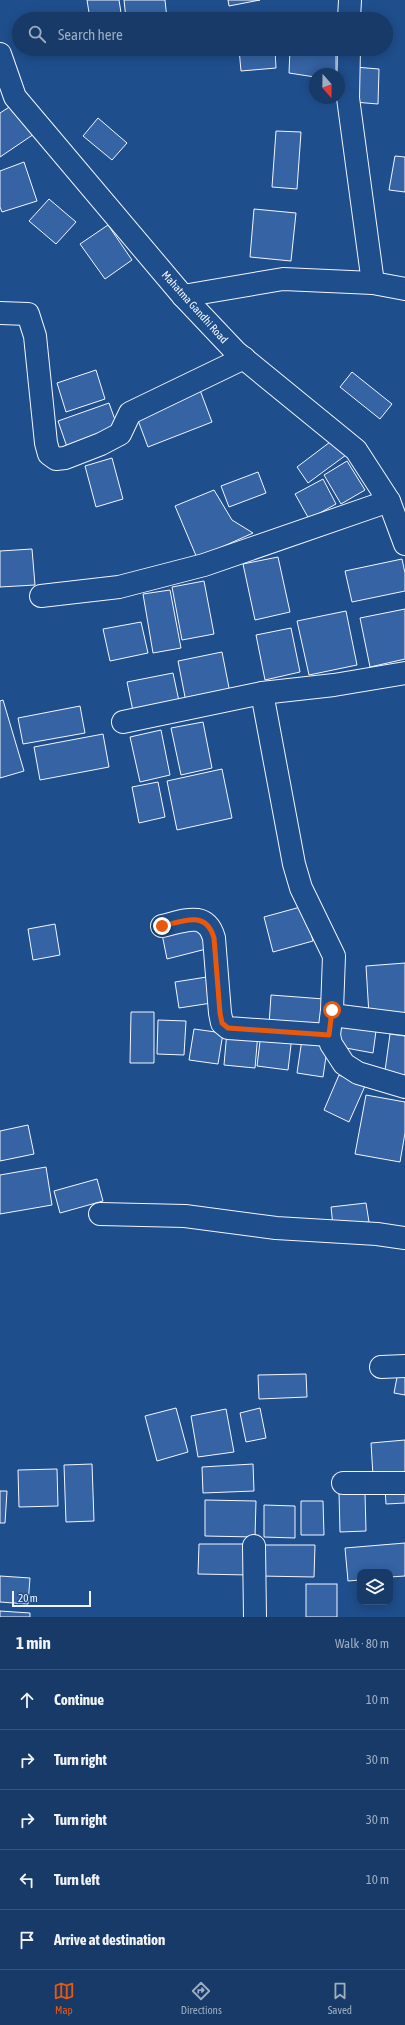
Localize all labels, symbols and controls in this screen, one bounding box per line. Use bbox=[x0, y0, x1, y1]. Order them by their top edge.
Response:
search box bbox=[12, 12, 393, 56]
icon: search bbox=[26, 23, 48, 45]
text: Search here bbox=[58, 26, 123, 43]
north arrow bbox=[309, 68, 345, 104]
street label: Mahatma Gandhi Road bbox=[160, 269, 230, 345]
route end bbox=[153, 917, 171, 935]
route start bbox=[323, 1001, 341, 1019]
map controls bbox=[357, 1569, 393, 1605]
button: layers bbox=[357, 1569, 393, 1605]
scale bar bbox=[12, 1589, 91, 1608]
text: 20 m bbox=[18, 1592, 38, 1604]
text: 1 min bbox=[16, 1633, 51, 1653]
text: Walk · 80 m bbox=[335, 1636, 389, 1651]
icon: ahead bbox=[16, 1689, 38, 1711]
text: Continue bbox=[54, 1691, 104, 1708]
text: 10 m bbox=[366, 1692, 389, 1707]
icon: right bbox=[16, 1749, 38, 1771]
text: Turn right bbox=[54, 1751, 107, 1768]
text: 30 m bbox=[366, 1752, 389, 1767]
icon: right bbox=[16, 1809, 38, 1831]
text: Turn right bbox=[54, 1811, 107, 1828]
text: 30 m bbox=[366, 1812, 389, 1827]
icon: left bbox=[16, 1869, 38, 1891]
text: Turn left bbox=[54, 1871, 100, 1888]
text: 10 m bbox=[366, 1872, 389, 1887]
icon: arrive bbox=[16, 1929, 38, 1951]
text: Arrive at destination bbox=[54, 1931, 165, 1948]
tab: Map bbox=[53, 1980, 75, 2016]
tab: Directions bbox=[181, 1980, 222, 2016]
tab: Saved bbox=[328, 1980, 352, 2016]

